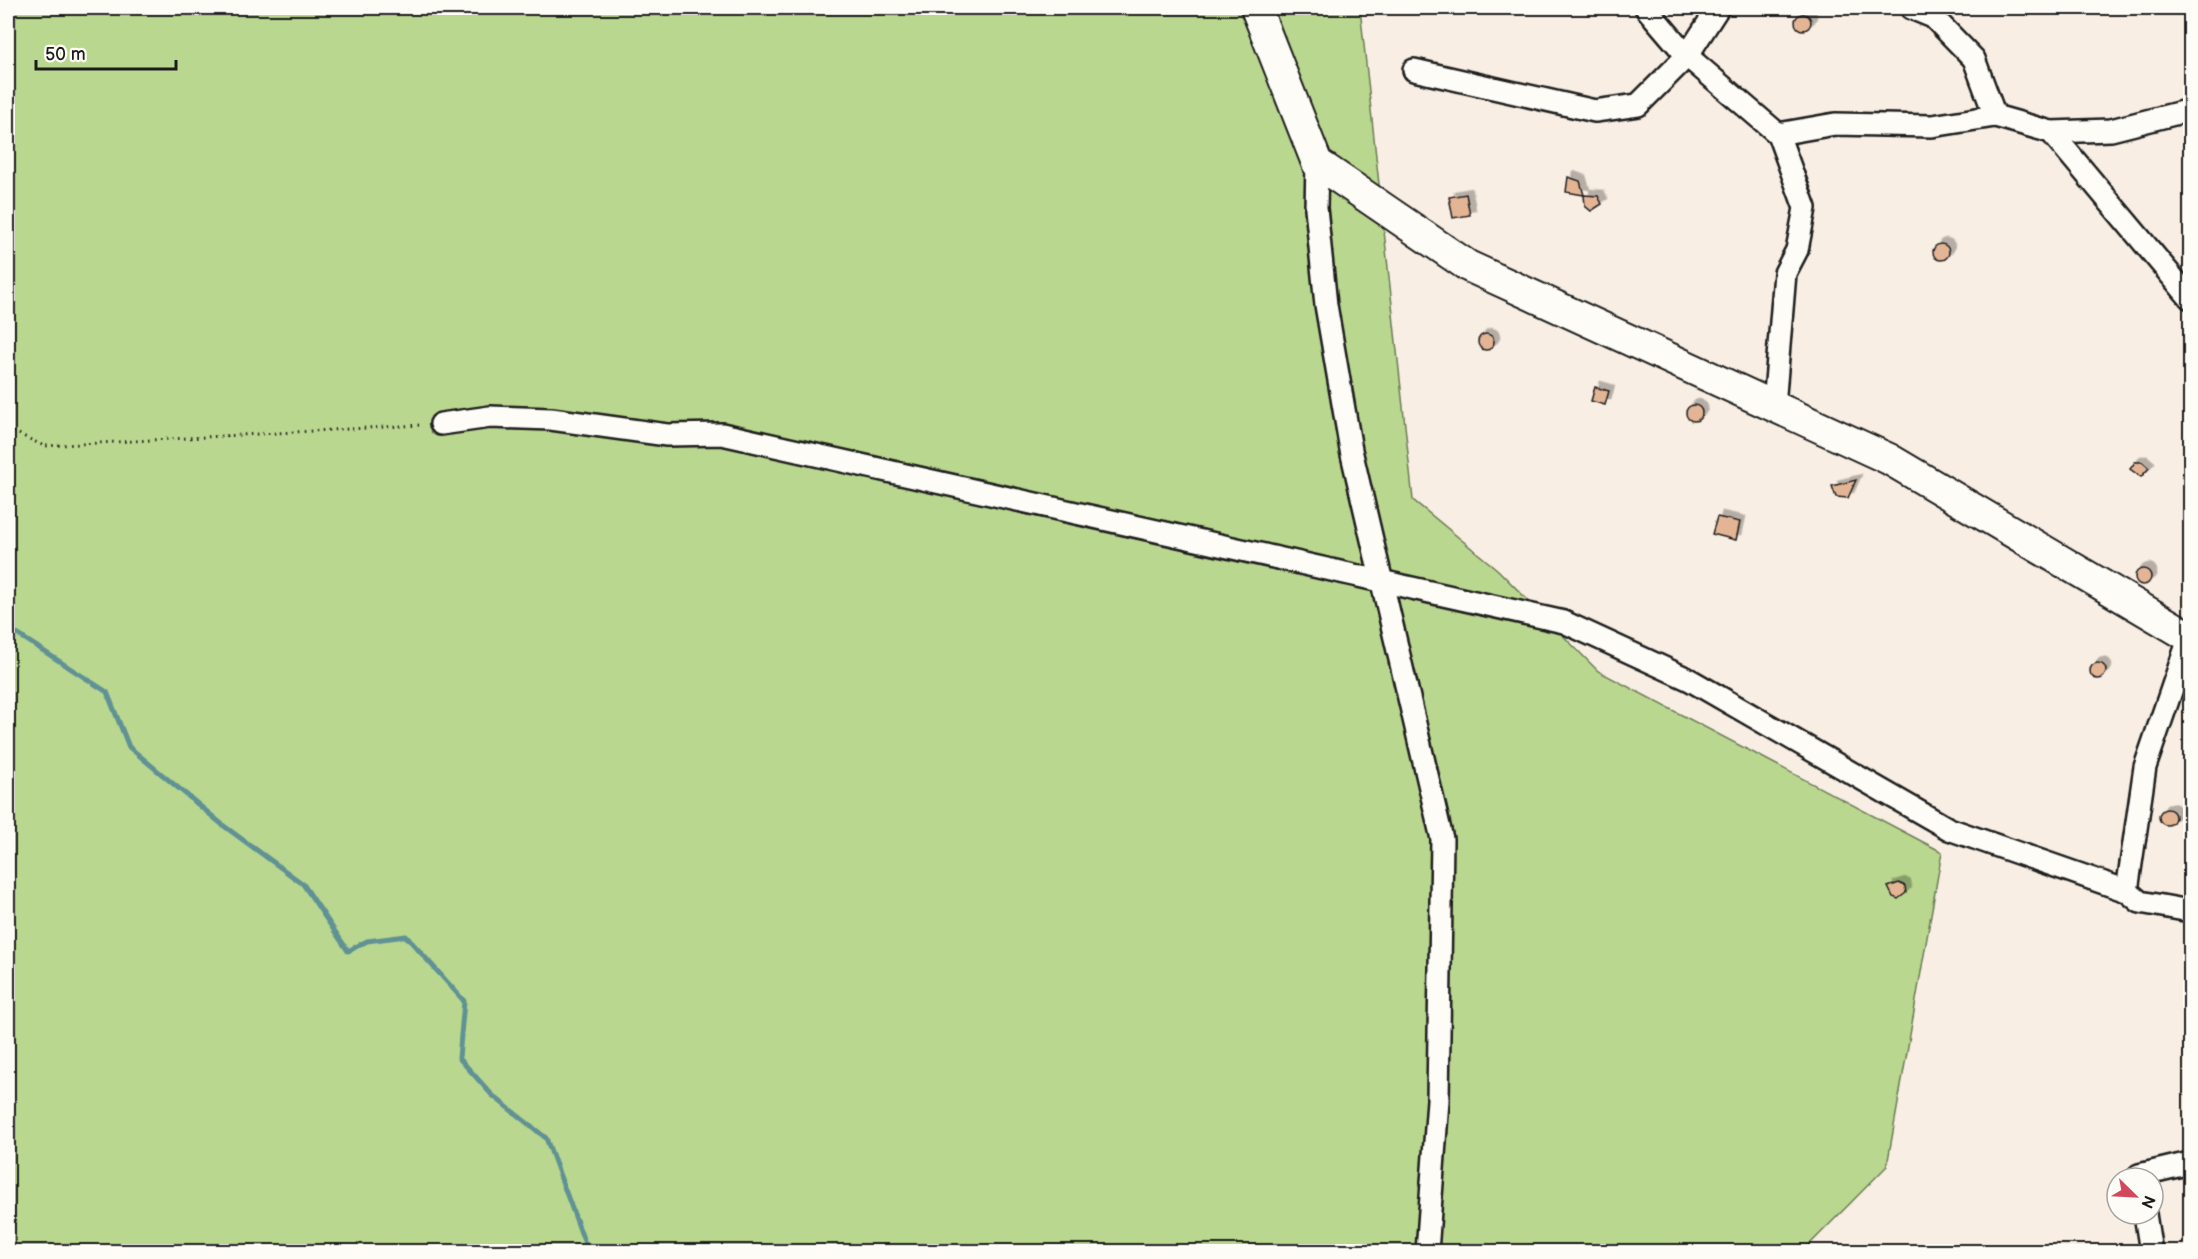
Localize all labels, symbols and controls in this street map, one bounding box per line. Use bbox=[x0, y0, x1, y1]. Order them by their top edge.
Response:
scale bar bbox=[36, 33, 176, 71]
text: 50 m bbox=[45, 44, 86, 65]
north arrow bbox=[2105, 1166, 2165, 1226]
text: N bbox=[2136, 1192, 2158, 1211]

